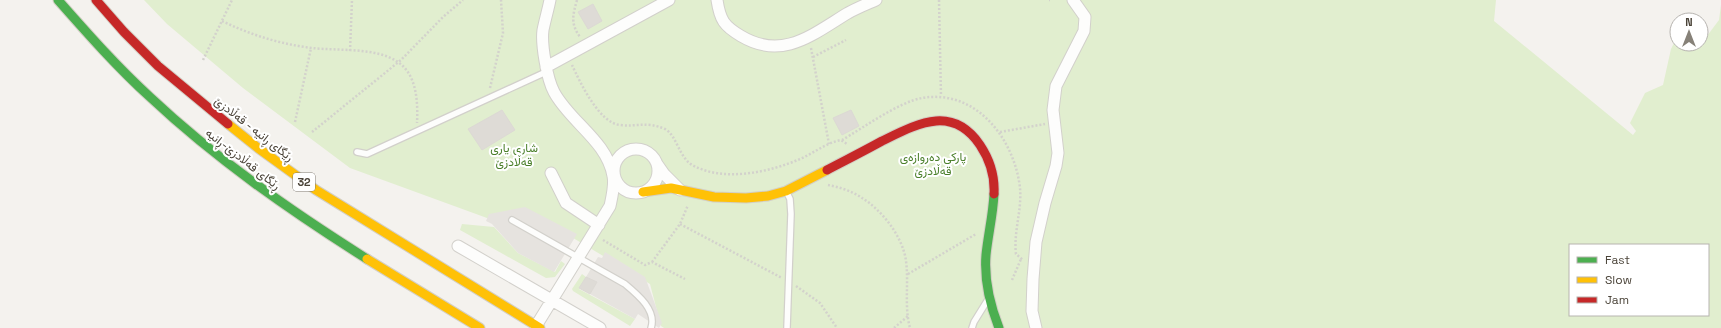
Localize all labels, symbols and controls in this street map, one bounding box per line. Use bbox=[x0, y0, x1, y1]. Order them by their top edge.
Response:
north arrow bbox=[1669, 12, 1709, 52]
text: N bbox=[1685, 15, 1693, 29]
street label: ڕێگای ڕانیە - قەڵادزێ bbox=[210, 93, 297, 167]
street label: ڕێگای قەڵادزێ-ڕانیە bbox=[201, 125, 284, 195]
park label: شاری یاری قەڵادزێ bbox=[490, 140, 538, 170]
park label: پارکی دەروازەی قەڵادزێ bbox=[900, 149, 967, 179]
road number: 32 bbox=[293, 173, 315, 191]
legend bbox=[1569, 244, 1709, 316]
text: Fast bbox=[1605, 252, 1630, 268]
text: Slow bbox=[1605, 272, 1632, 288]
text: Jam bbox=[1605, 292, 1629, 308]

